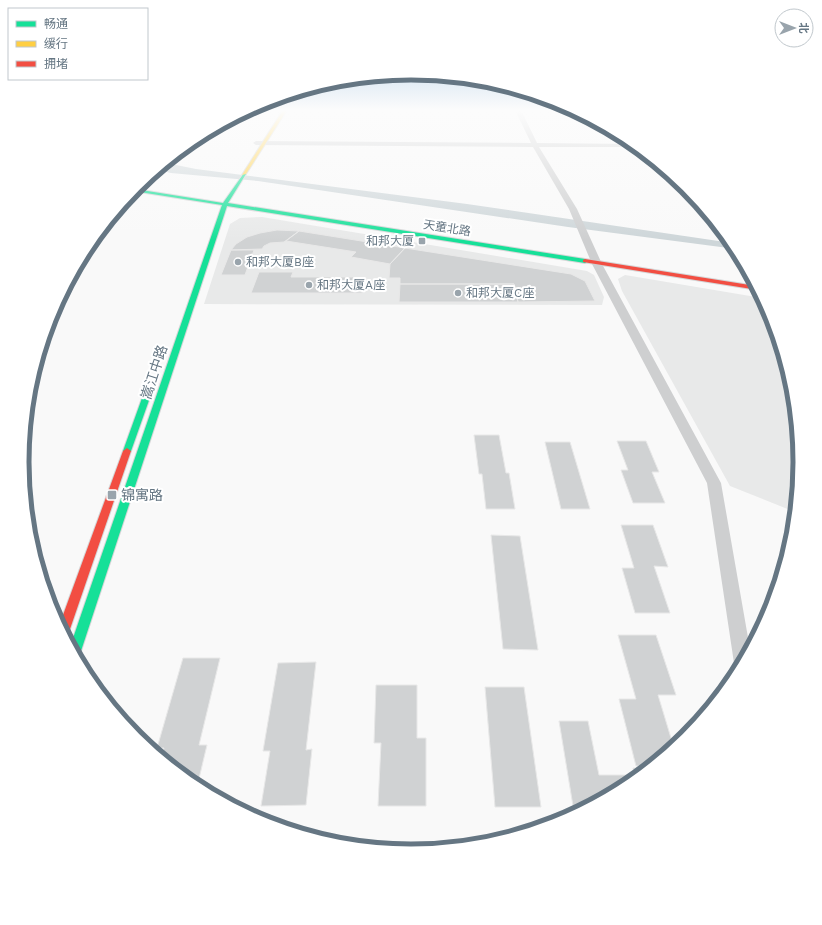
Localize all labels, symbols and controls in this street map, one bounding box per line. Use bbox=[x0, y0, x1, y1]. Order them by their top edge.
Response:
legend bbox=[8, 8, 148, 80]
north arrow bbox=[774, 8, 814, 48]
text: 畅通 bbox=[44, 17, 68, 31]
text: 北 bbox=[797, 23, 810, 34]
text: 缓行 bbox=[44, 37, 68, 51]
text: 拥堵 bbox=[44, 57, 68, 71]
street label: 天童北路 bbox=[422, 217, 472, 239]
place label: 和邦大厦 bbox=[366, 234, 414, 248]
marker: 和邦大厦 bbox=[417, 236, 427, 246]
place label: 和邦大厦B座 bbox=[246, 255, 314, 269]
marker: 和邦大厦B座 bbox=[233, 257, 243, 267]
place label: 和邦大厦A座 bbox=[317, 278, 385, 292]
marker: 和邦大厦A座 bbox=[304, 280, 314, 290]
place label: 和邦大厦C座 bbox=[466, 286, 534, 300]
marker: 和邦大厦C座 bbox=[453, 288, 463, 298]
street label: 嵩江中路 bbox=[138, 343, 170, 401]
place label: 锦寓路 bbox=[121, 487, 163, 503]
marker: 锦寓路 bbox=[106, 489, 118, 501]

